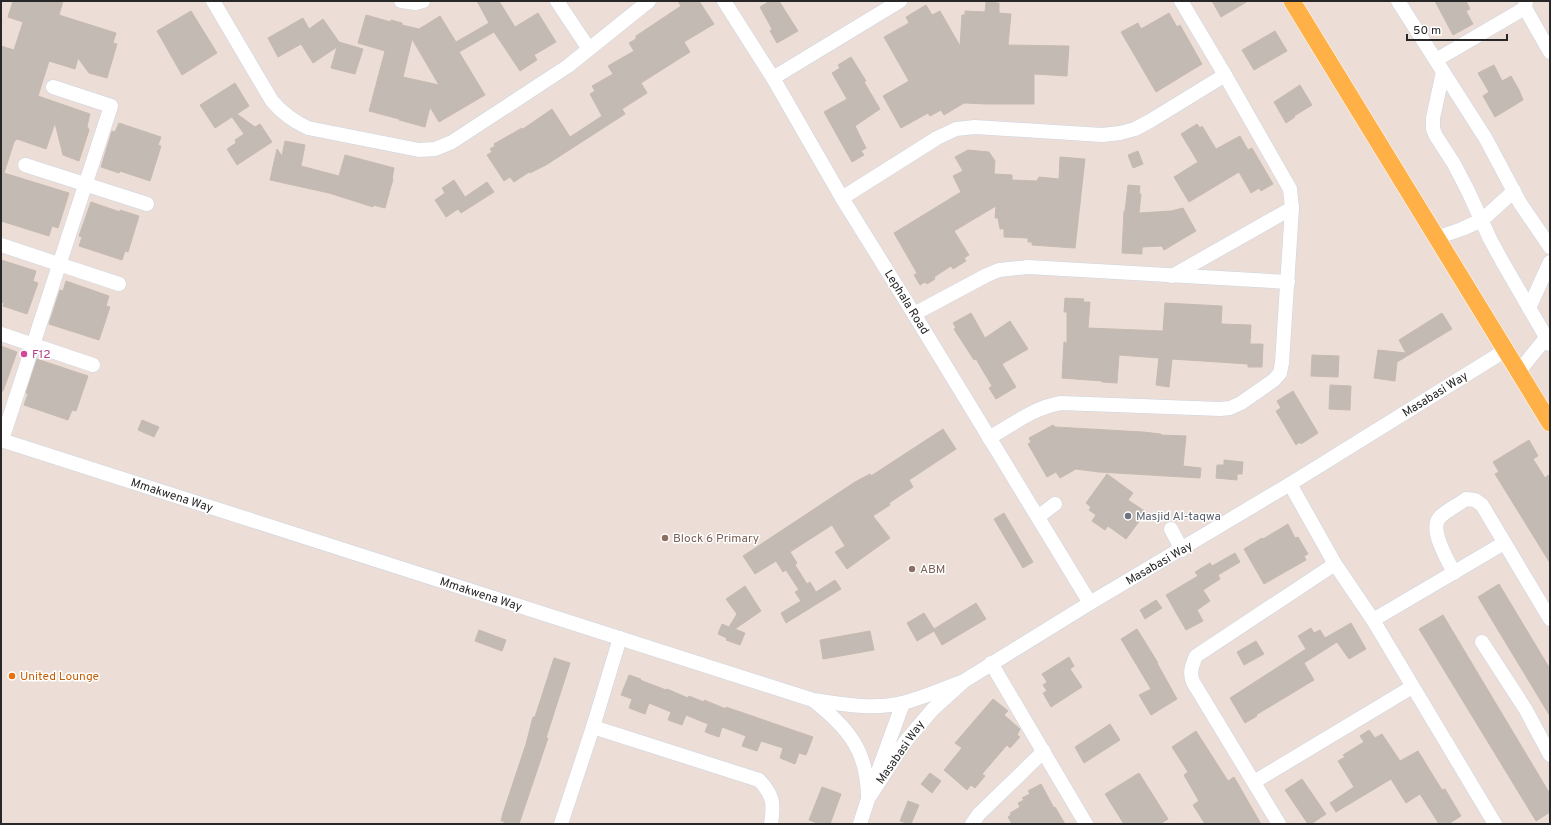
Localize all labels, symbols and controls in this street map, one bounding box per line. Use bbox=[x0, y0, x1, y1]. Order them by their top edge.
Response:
scale bar bbox=[1407, 16, 1507, 42]
text: 50 m bbox=[1413, 23, 1441, 39]
street label: Lephala Road bbox=[880, 267, 932, 338]
place label: F12 bbox=[32, 347, 51, 363]
marker: F12 bbox=[19, 349, 29, 359]
street label: Masabasi Way bbox=[1400, 368, 1471, 421]
street label: Mmakwena Way bbox=[129, 475, 215, 517]
place label: Masjid Al-taqwa bbox=[1136, 509, 1221, 525]
marker: Masjid Al-taqwa bbox=[1123, 511, 1133, 521]
place label: Block 6 Primary bbox=[673, 531, 759, 547]
marker: Block 6 Primary bbox=[660, 533, 670, 543]
street label: Masabasi Way bbox=[1123, 538, 1196, 589]
place label: ABM bbox=[920, 562, 945, 578]
marker: ABM bbox=[907, 564, 917, 574]
street label: Mmakwena Way bbox=[438, 574, 524, 616]
place label: United Lounge bbox=[20, 669, 99, 685]
marker: United Lounge bbox=[7, 671, 17, 681]
street label: Masabasi Way bbox=[873, 718, 929, 788]

